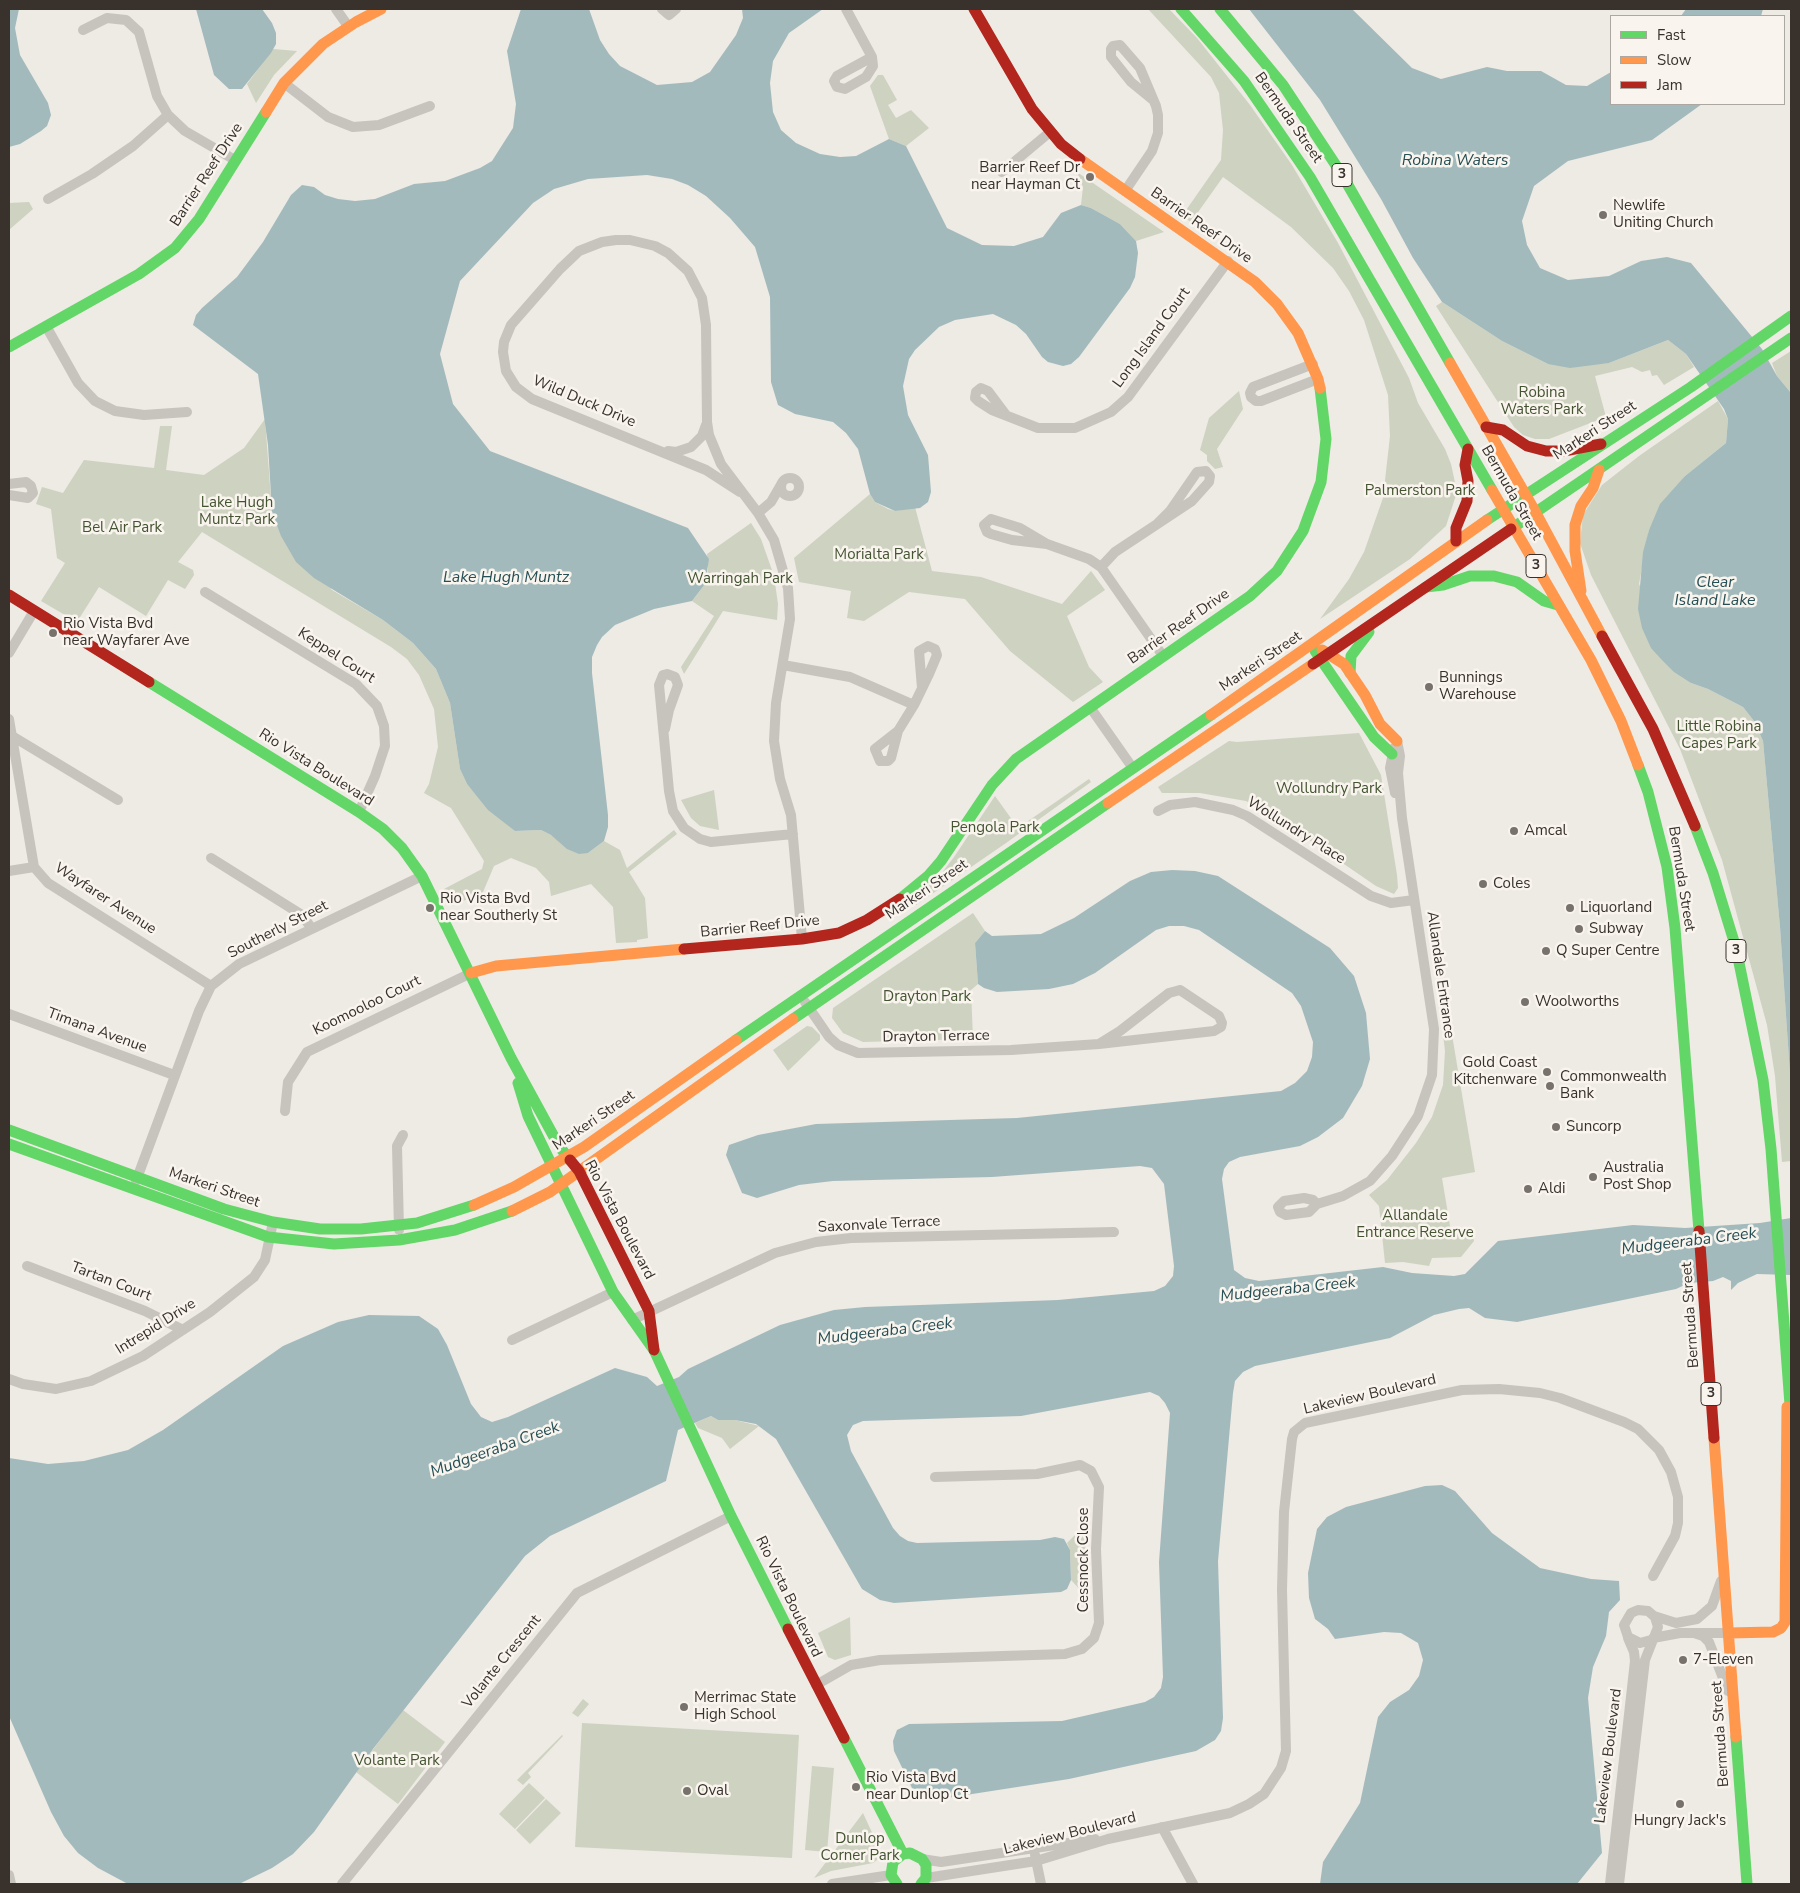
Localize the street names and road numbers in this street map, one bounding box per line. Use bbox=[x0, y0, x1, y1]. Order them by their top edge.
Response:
street label: Bermuda Street bbox=[1250, 69, 1326, 167]
street label: Barrier Reef Drive bbox=[167, 120, 247, 230]
road number: 3 bbox=[1332, 164, 1352, 186]
street label: Barrier Reef Drive bbox=[1147, 184, 1255, 268]
street label: Long Island Court bbox=[1110, 284, 1194, 392]
street label: Wild Duck Drive bbox=[530, 372, 638, 432]
street label: Markeri Street bbox=[1550, 398, 1640, 464]
street label: Bermuda Street bbox=[1477, 443, 1545, 543]
road number: 3 bbox=[1526, 554, 1546, 578]
street label: Barrier Reef Drive bbox=[1125, 585, 1233, 669]
street label: Keppel Court bbox=[294, 624, 378, 688]
street label: Markeri Street bbox=[1217, 628, 1305, 696]
street label: Rio Vista Boulevard bbox=[255, 725, 377, 811]
street label: Wollundry Place bbox=[1243, 794, 1349, 868]
street label: Bermuda Street bbox=[1664, 825, 1698, 933]
street label: Markeri Street bbox=[883, 856, 971, 924]
street label: Wayfarer Avenue bbox=[51, 859, 159, 939]
street label: Southerly Street bbox=[225, 897, 331, 963]
street label: Allandale Entrance bbox=[1422, 910, 1458, 1040]
street label: Barrier Reef Drive bbox=[700, 912, 820, 942]
road number: 3 bbox=[1726, 939, 1746, 962]
street label: Koomooloo Court bbox=[310, 972, 424, 1040]
street label: Timana Avenue bbox=[45, 1005, 149, 1057]
street label: Drayton Terrace bbox=[882, 1027, 990, 1047]
street label: Markeri Street bbox=[550, 1087, 638, 1155]
street label: Rio Vista Boulevard bbox=[580, 1157, 658, 1283]
street label: Markeri Street bbox=[166, 1164, 262, 1212]
street label: Saxonvale Terrace bbox=[817, 1213, 941, 1237]
street label: Tartan Court bbox=[68, 1258, 154, 1306]
street label: Bermuda Street bbox=[1678, 1261, 1704, 1369]
street label: Intrepid Drive bbox=[113, 1295, 199, 1359]
street label: Lakeview Boulevard bbox=[1302, 1371, 1438, 1419]
road number: 3 bbox=[1701, 1382, 1721, 1406]
street label: Cessnock Close bbox=[1075, 1507, 1093, 1613]
street label: Rio Vista Boulevard bbox=[751, 1534, 825, 1660]
street label: Volante Crescent bbox=[459, 1612, 545, 1712]
street label: Bermuda Street bbox=[1708, 1680, 1734, 1788]
street label: Lakeview Boulevard bbox=[1592, 1688, 1626, 1824]
street label: Lakeview Boulevard bbox=[1002, 1809, 1138, 1859]

